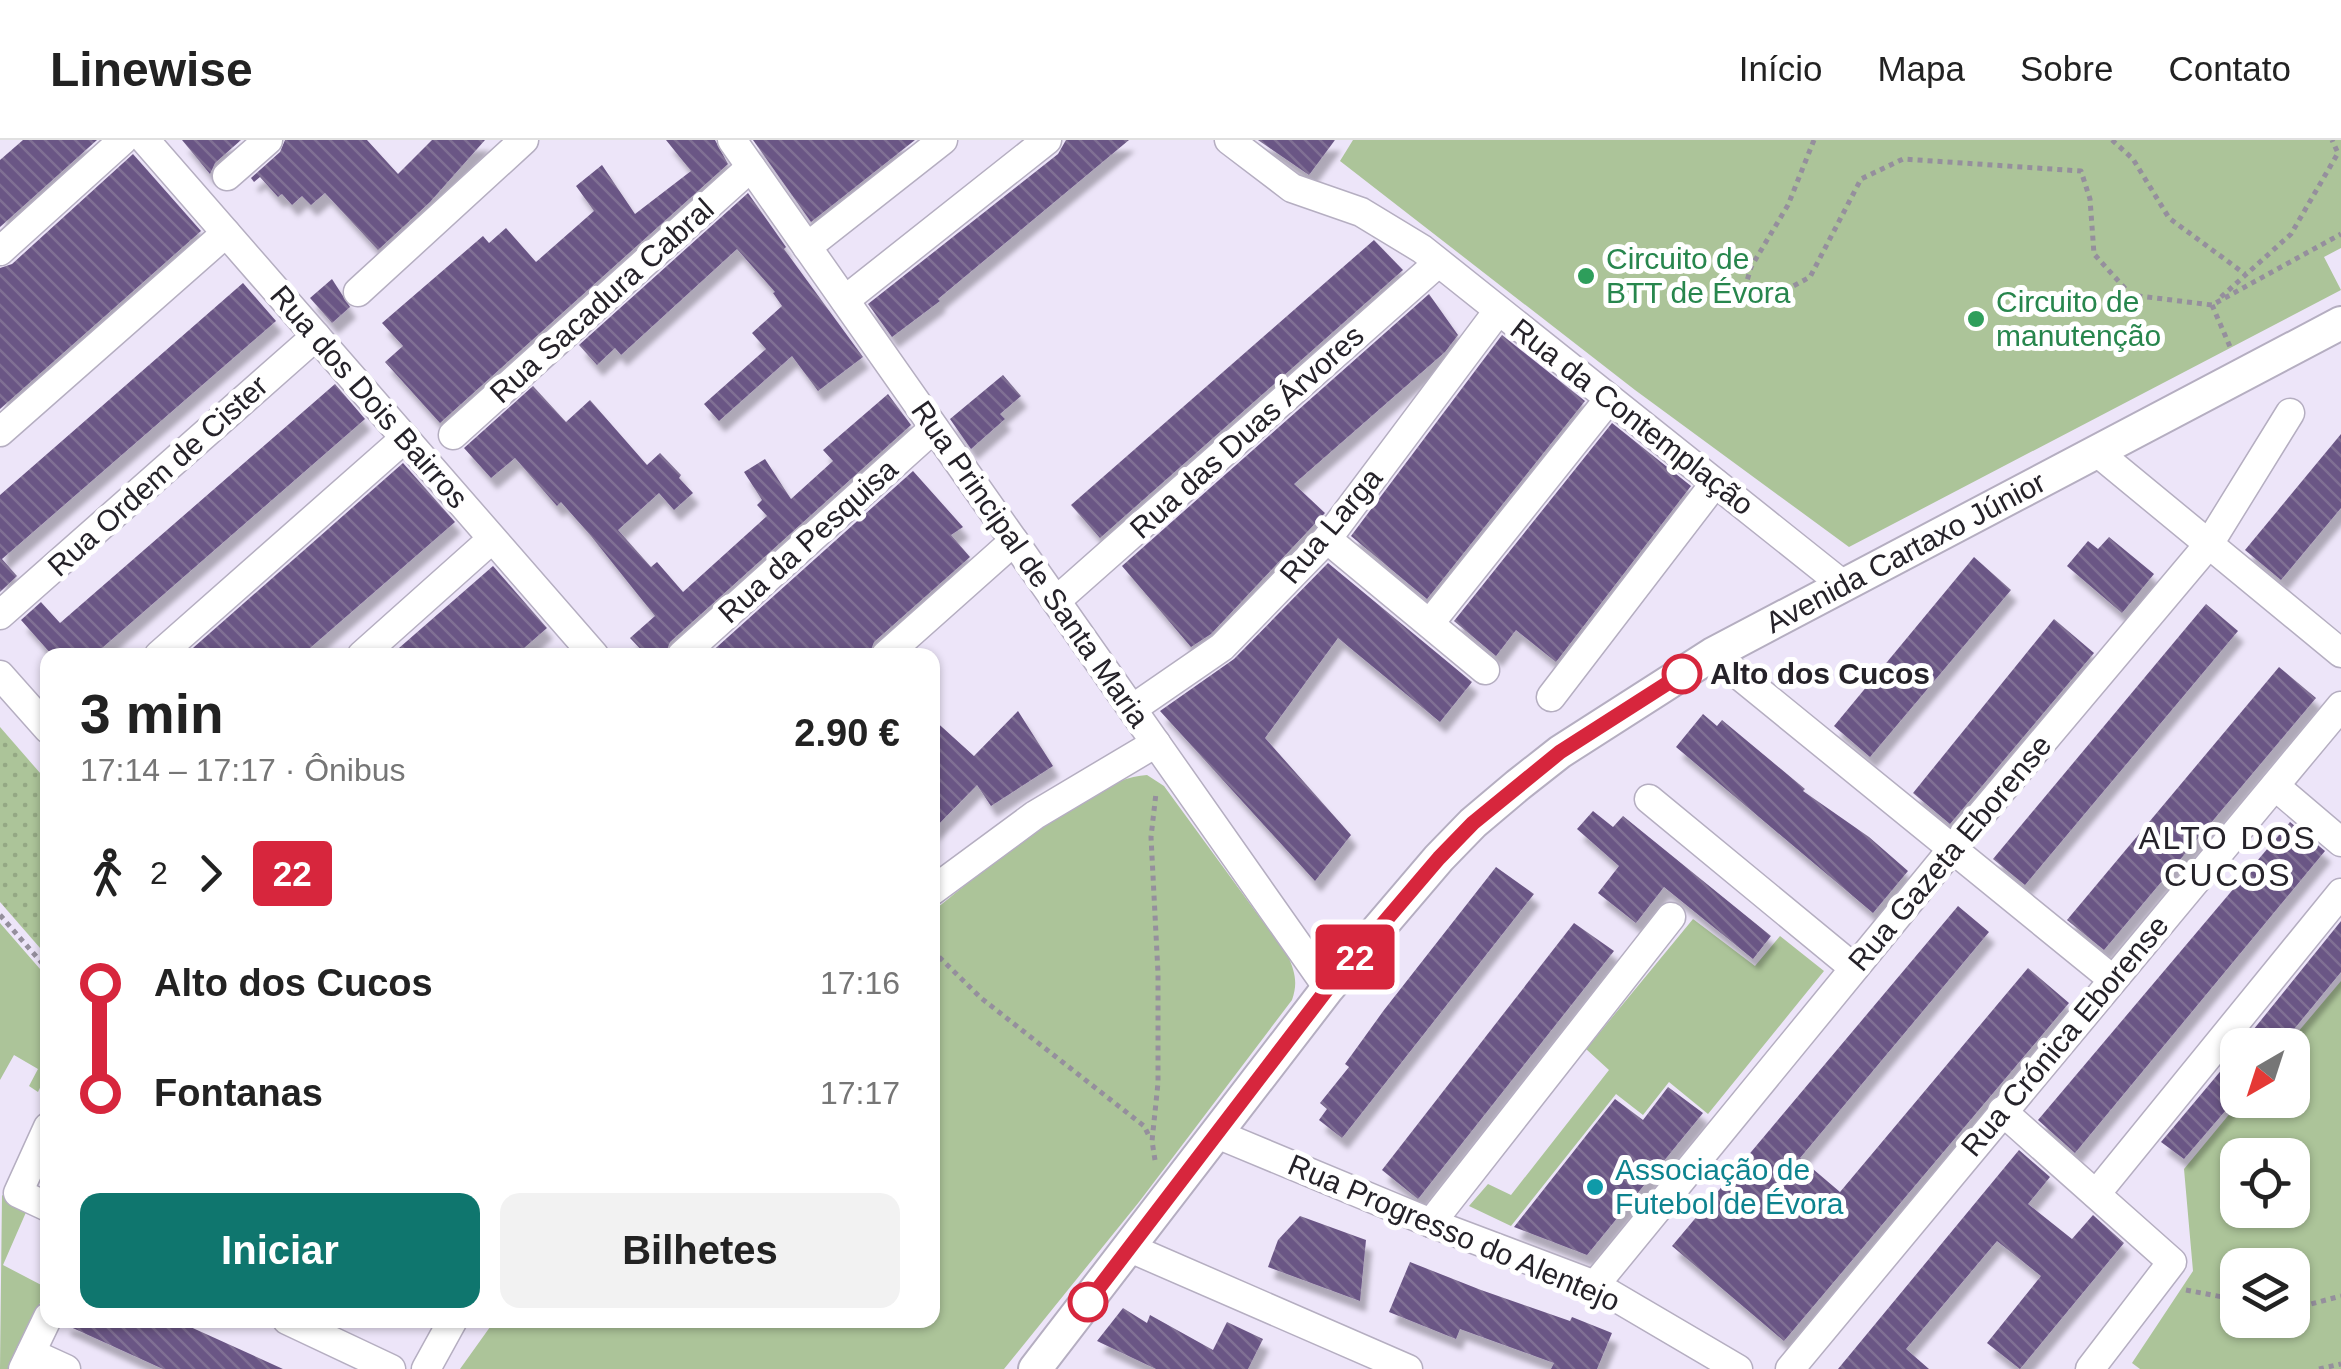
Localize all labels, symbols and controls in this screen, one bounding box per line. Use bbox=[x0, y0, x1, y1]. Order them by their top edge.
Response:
text: Linewise bbox=[50, 43, 253, 96]
text: Início bbox=[1739, 49, 1822, 88]
text: Mapa bbox=[1877, 49, 1965, 88]
text: Sobre bbox=[2020, 49, 2113, 88]
text: Contato bbox=[2168, 49, 2291, 88]
street label: Rua Sacadura Cabral bbox=[483, 192, 720, 409]
place label: Circuito de BTT de Évora bbox=[1606, 242, 1791, 309]
marker: Circuito de BTT de Évora bbox=[1575, 265, 1597, 287]
street label: Rua dos Dois Bairros bbox=[264, 279, 475, 514]
place label: Circuito de manutenção bbox=[1996, 285, 2161, 352]
marker: Circuito de manutenção bbox=[1965, 308, 1987, 330]
street label: Rua da Contemplação bbox=[1505, 312, 1760, 522]
street label: Rua das Duas Árvores bbox=[1123, 318, 1370, 545]
street label: Rua Ordem de Cister bbox=[41, 369, 274, 583]
street label: Rua Principal de Santa Maria bbox=[905, 394, 1156, 733]
street label: Rua da Pesquisa bbox=[712, 452, 904, 629]
street label: Rua Larga bbox=[1273, 461, 1388, 590]
street label: Avenida Cartaxo Júnior bbox=[1760, 465, 2051, 639]
marker: Alto dos Cucos bbox=[1663, 655, 1701, 693]
place label: Alto dos Cucos bbox=[1710, 657, 1930, 690]
text: 3 min bbox=[80, 683, 224, 745]
text: 2.90 € bbox=[794, 712, 900, 754]
street label: Rua Gazeta Eborense bbox=[1842, 728, 2058, 977]
text: 17:14 – 17:17 · Ônibus bbox=[80, 752, 406, 788]
district label: ALTO DOS CUCOS bbox=[2139, 820, 2317, 893]
icon: walk bbox=[80, 846, 135, 901]
icon: forward bbox=[183, 846, 238, 901]
text: 22 bbox=[273, 854, 312, 893]
text: 2 bbox=[150, 855, 168, 891]
street label: Rua Crónica Eborense bbox=[1954, 909, 2175, 1163]
line badge: 22 bbox=[1310, 924, 1400, 990]
text: 22 bbox=[1336, 938, 1374, 977]
text: Alto dos Cucos bbox=[154, 962, 433, 1004]
text: 17:16 bbox=[820, 965, 900, 1001]
north arrow bbox=[2220, 1028, 2310, 1118]
map controls bbox=[2220, 1028, 2310, 1338]
text: Fontanas bbox=[154, 1072, 323, 1114]
text: 17:17 bbox=[820, 1075, 900, 1111]
button: locate bbox=[2220, 1138, 2310, 1228]
street label: Rua Progresso do Alentejo bbox=[1283, 1148, 1625, 1317]
place label: Associação de Futebol de Évora bbox=[1615, 1153, 1844, 1220]
marker: Associação de Futebol de Évora bbox=[1584, 1176, 1606, 1198]
button: Iniciar bbox=[80, 1193, 480, 1308]
button: Bilhetes bbox=[500, 1193, 900, 1308]
button: layers bbox=[2220, 1248, 2310, 1338]
unlabelled marker bbox=[1069, 1283, 1107, 1321]

